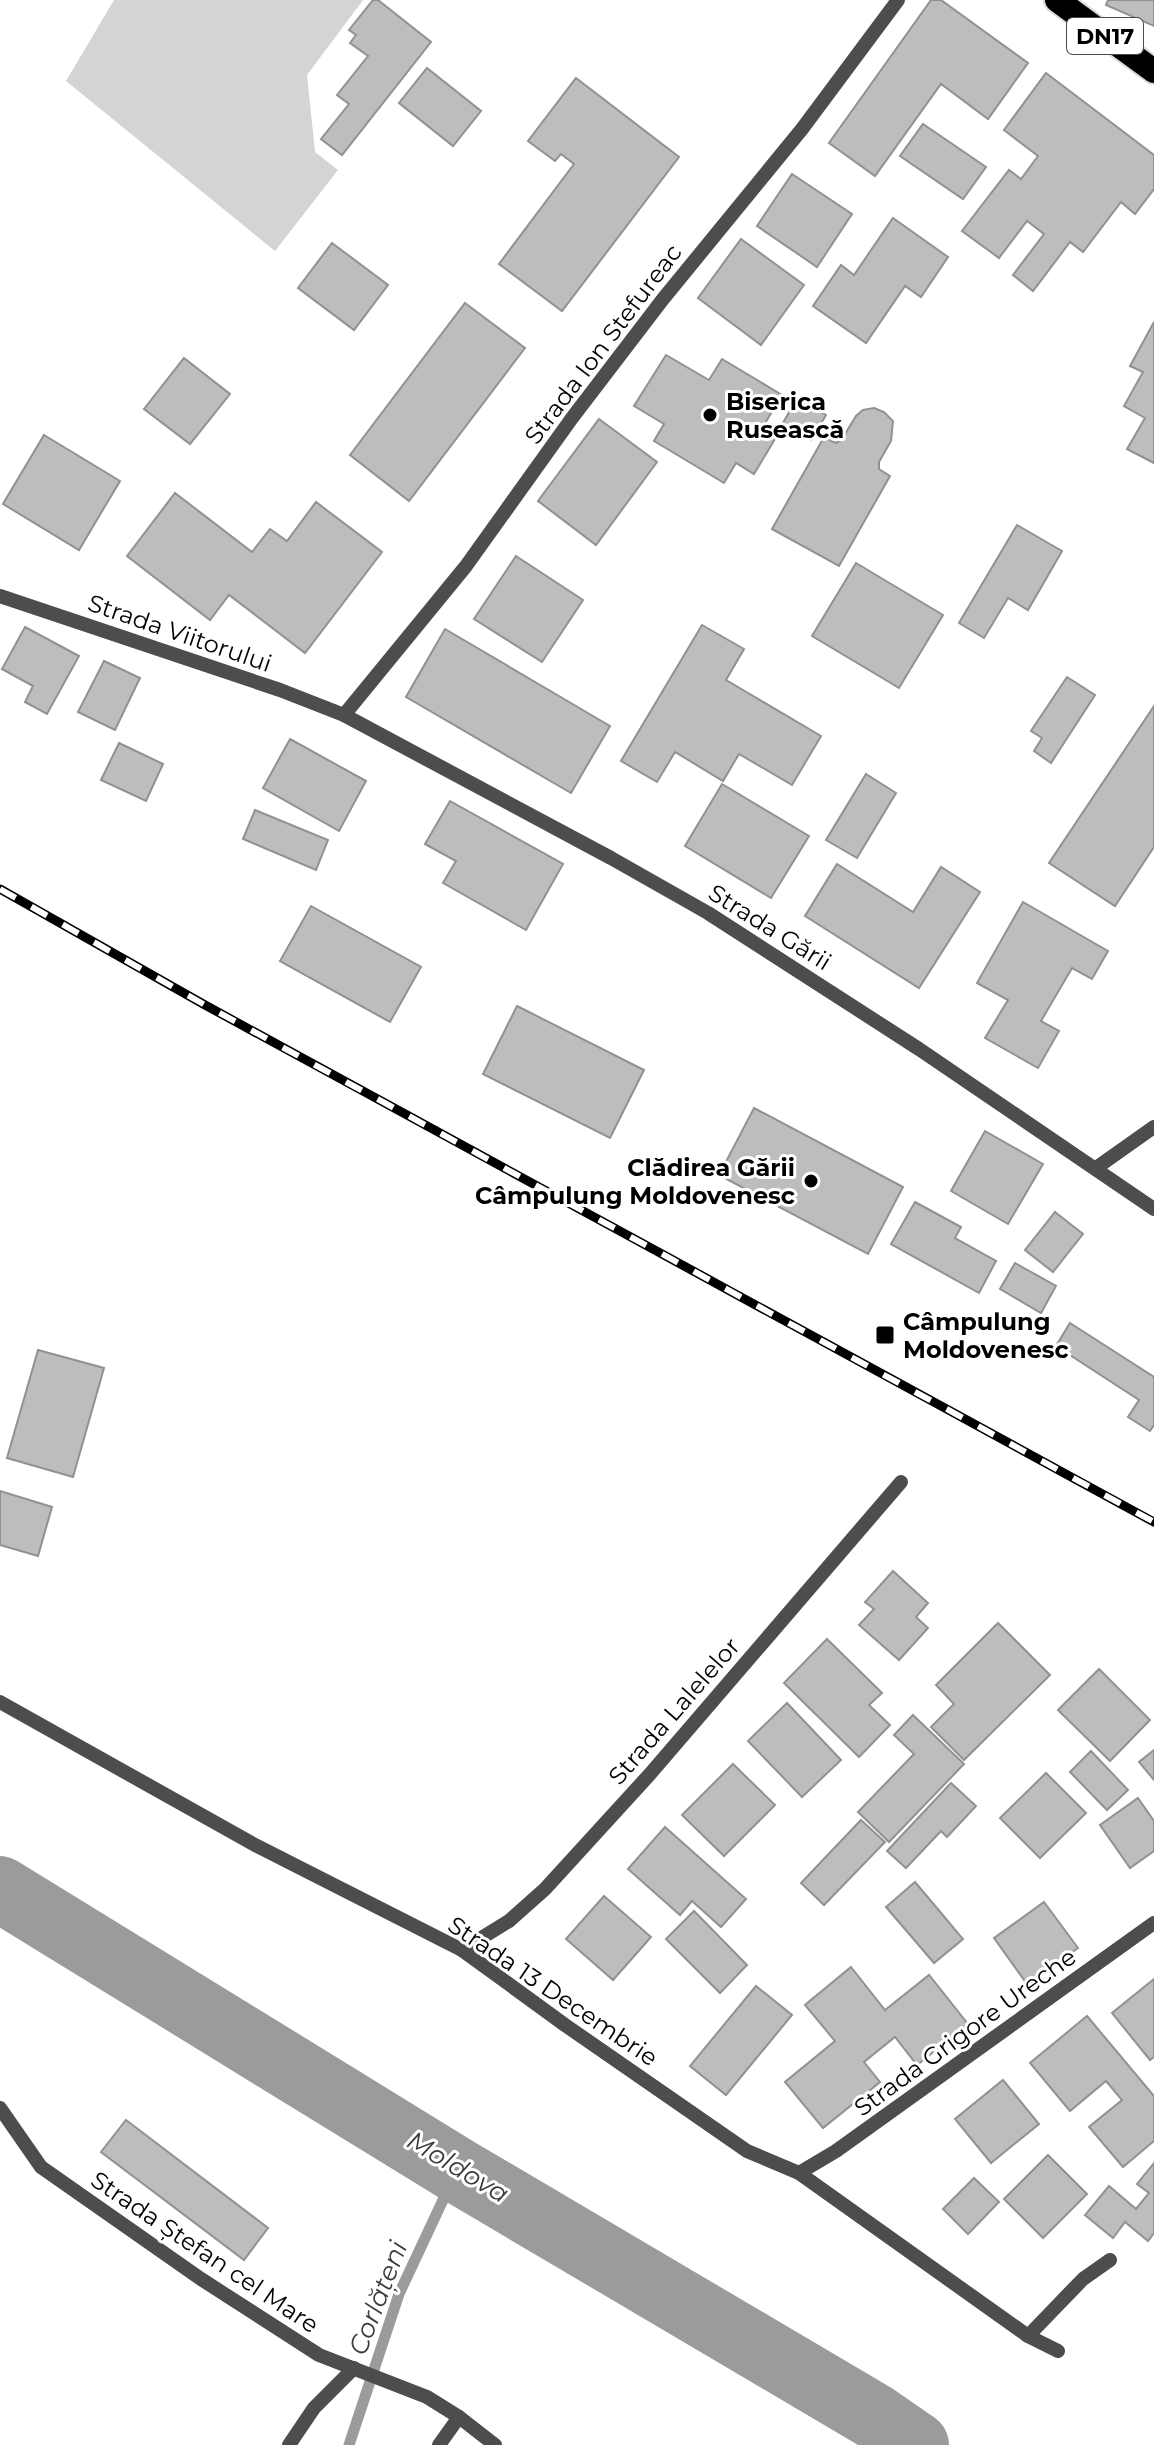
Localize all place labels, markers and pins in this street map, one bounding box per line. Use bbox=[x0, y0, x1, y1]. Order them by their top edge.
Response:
place label: Biserica Rusească bbox=[726, 387, 844, 444]
marker: Biserica Rusească bbox=[701, 406, 719, 424]
place label: Clădirea Gării Câmpulung Moldovenesc bbox=[475, 1153, 795, 1210]
marker: Clădirea Gării Câmpulung Moldovenesc bbox=[802, 1172, 820, 1190]
place label: Câmpulung Moldovenesc bbox=[903, 1307, 1069, 1364]
marker: Câmpulung Moldovenesc bbox=[874, 1324, 896, 1346]

